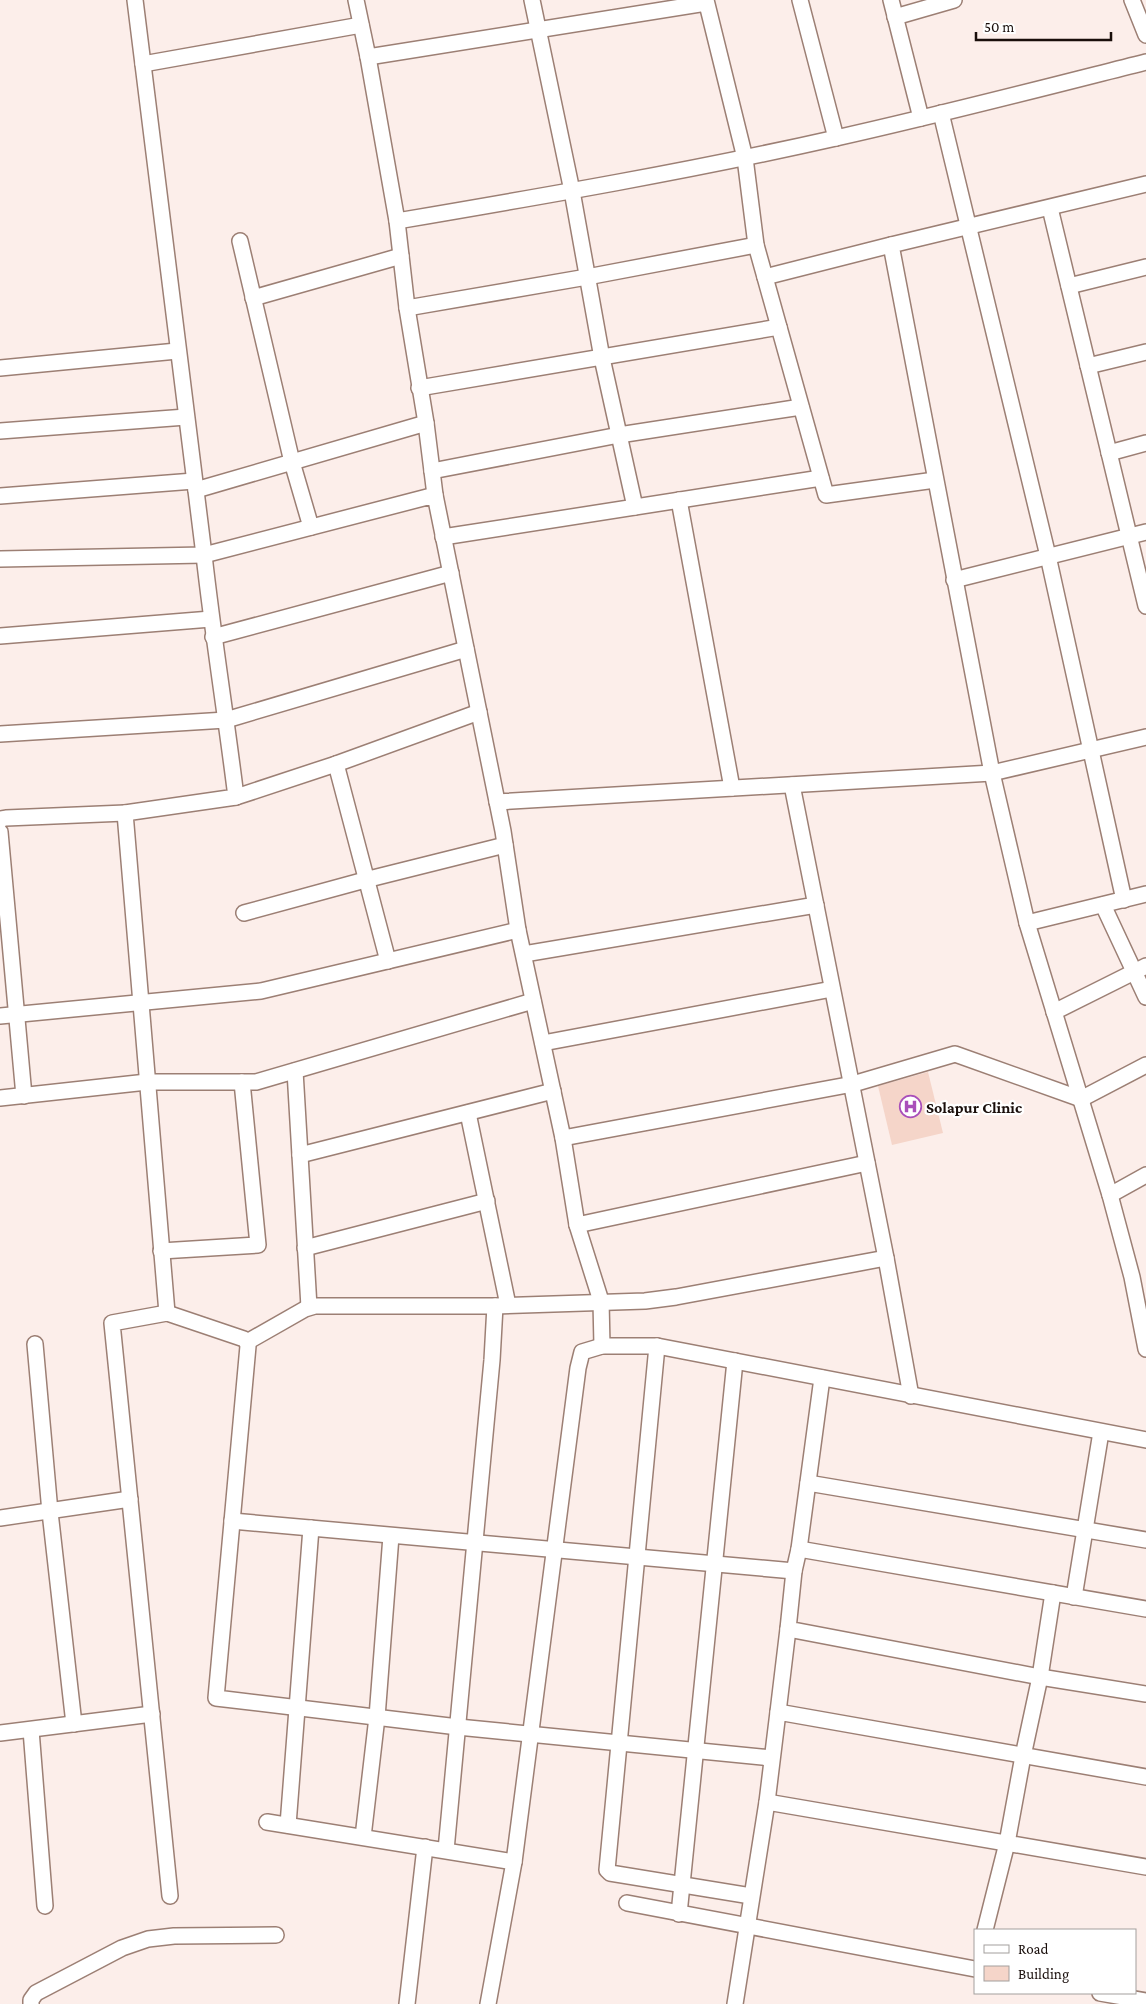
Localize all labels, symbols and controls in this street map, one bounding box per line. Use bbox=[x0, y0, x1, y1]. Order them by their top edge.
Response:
scale bar bbox=[976, 10, 1111, 42]
text: 50 m bbox=[984, 19, 1014, 35]
hospital icon: Solapur Clinic bbox=[898, 1095, 922, 1119]
place label: Solapur Clinic bbox=[926, 1099, 1022, 1116]
legend bbox=[974, 1929, 1136, 1994]
text: Road bbox=[1018, 1941, 1049, 1957]
text: Building bbox=[1018, 1966, 1069, 1983]

